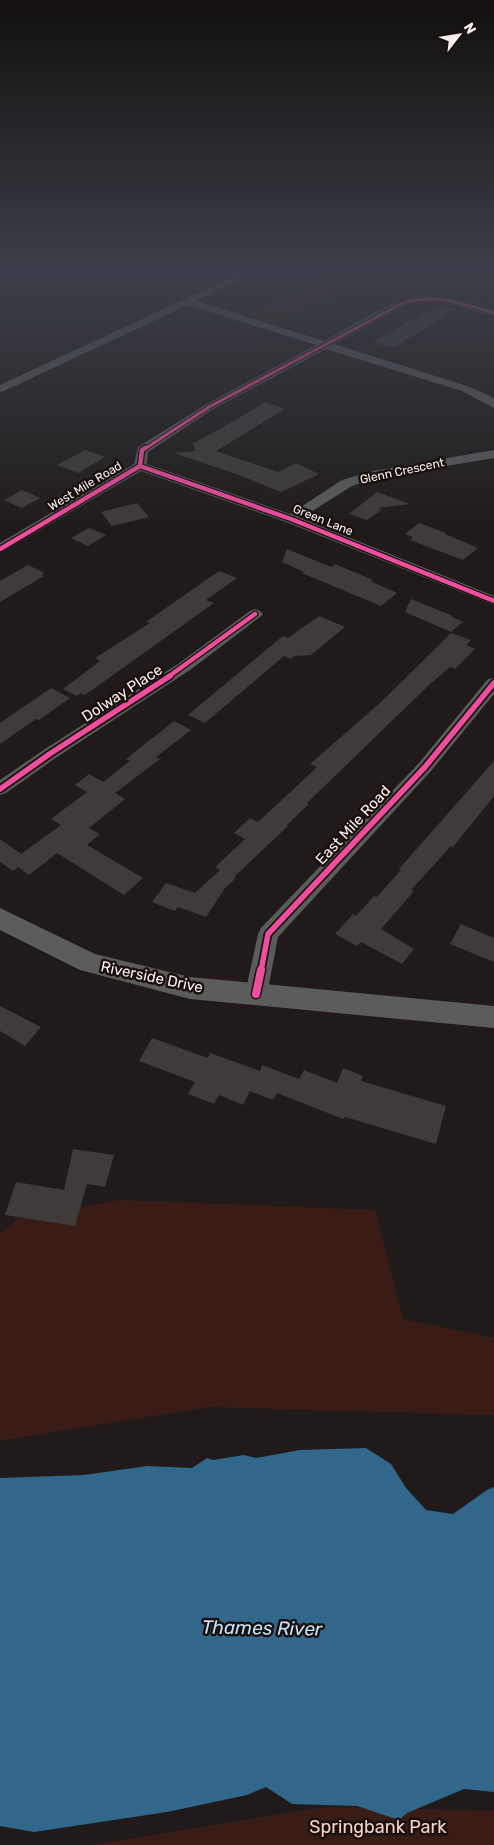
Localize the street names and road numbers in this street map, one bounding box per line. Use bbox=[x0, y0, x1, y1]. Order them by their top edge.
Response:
street label: Glenn Crescent bbox=[359, 455, 446, 487]
street label: West Mile Road bbox=[46, 459, 124, 513]
street label: Green Lane bbox=[291, 502, 355, 539]
street label: Dolway Place bbox=[78, 660, 166, 726]
street label: East Mile Road bbox=[312, 782, 394, 868]
street label: Riverside Drive bbox=[99, 957, 205, 997]

